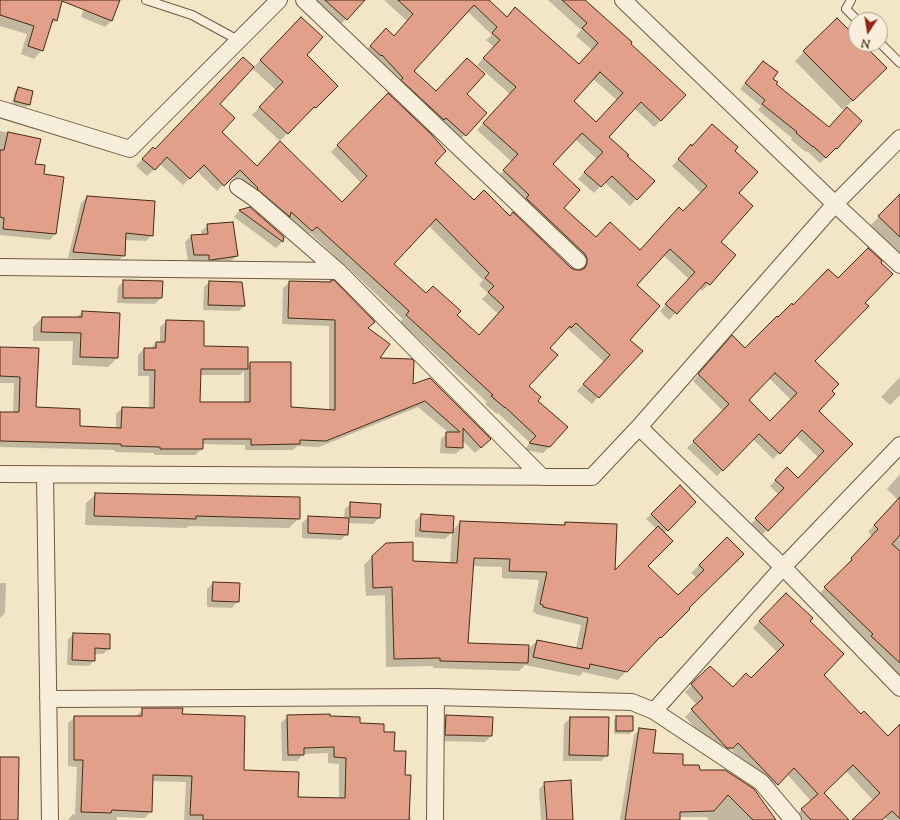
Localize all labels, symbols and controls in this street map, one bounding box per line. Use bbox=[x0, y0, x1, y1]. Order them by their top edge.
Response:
north arrow bbox=[848, 12, 888, 52]
text: N bbox=[860, 34, 872, 51]

